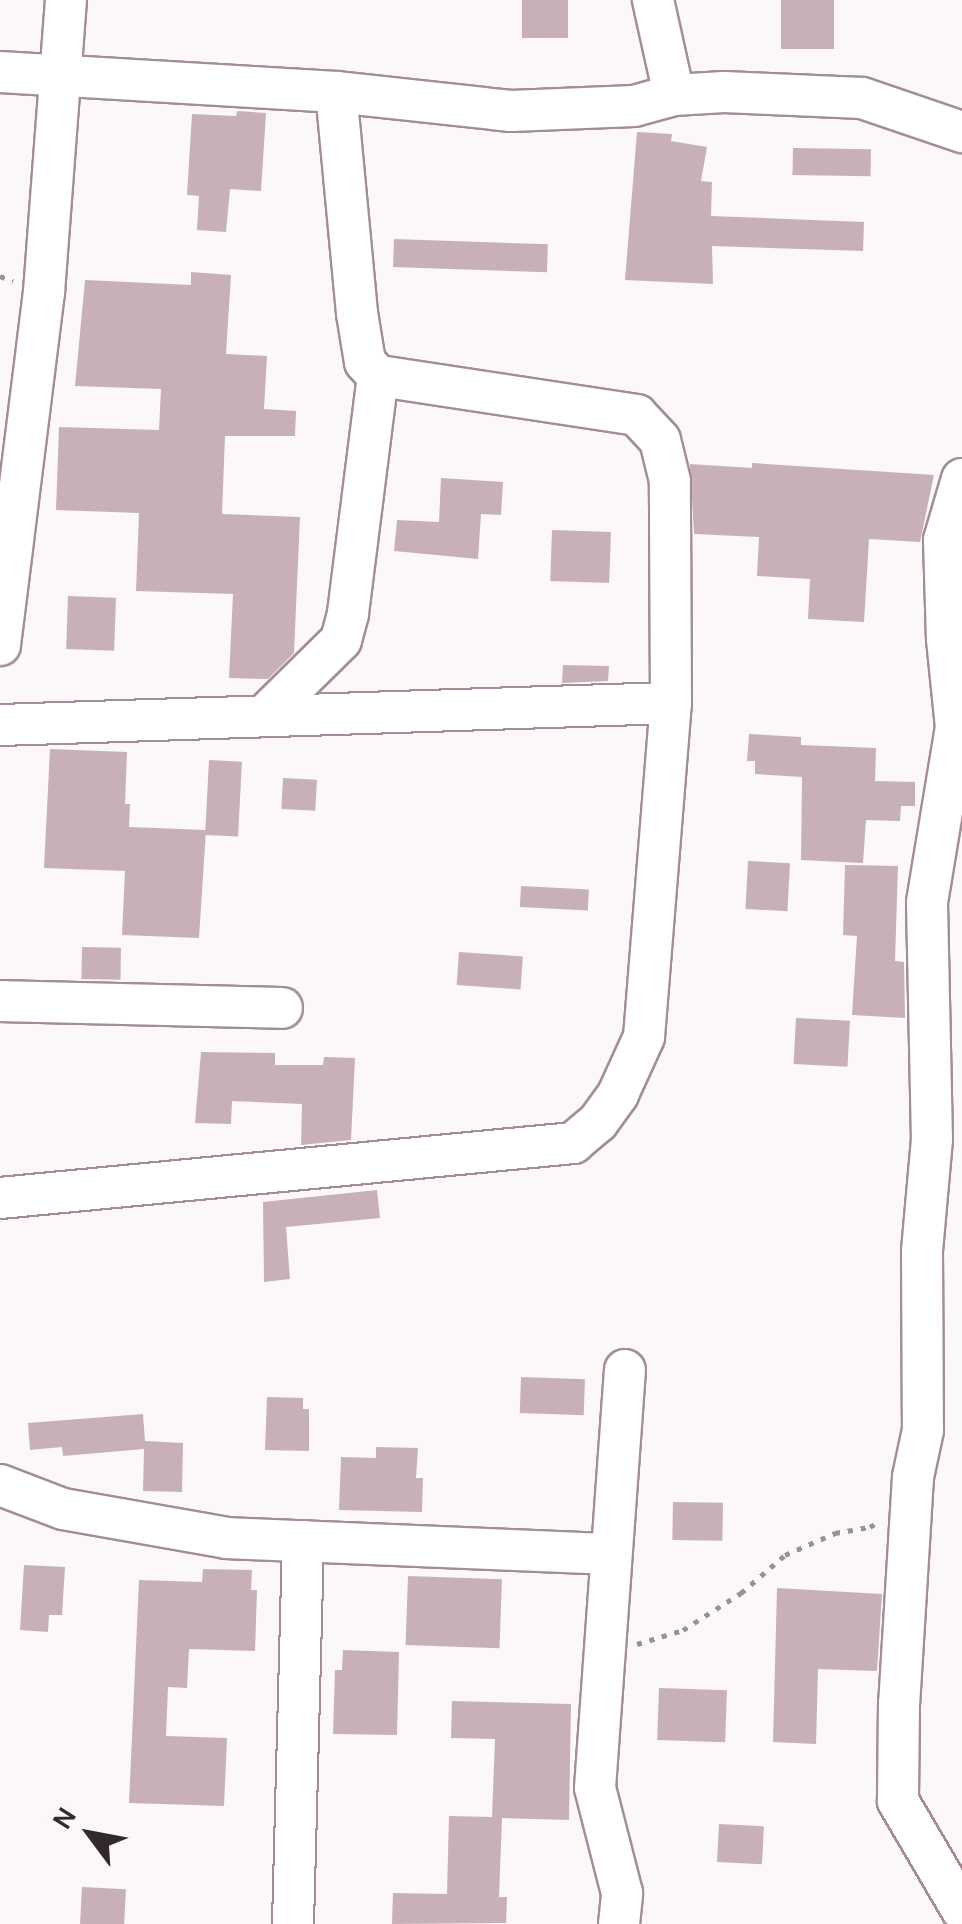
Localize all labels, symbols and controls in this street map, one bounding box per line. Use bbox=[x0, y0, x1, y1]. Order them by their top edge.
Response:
north arrow bbox=[40, 1784, 140, 1884]
text: N bbox=[45, 1801, 83, 1835]

